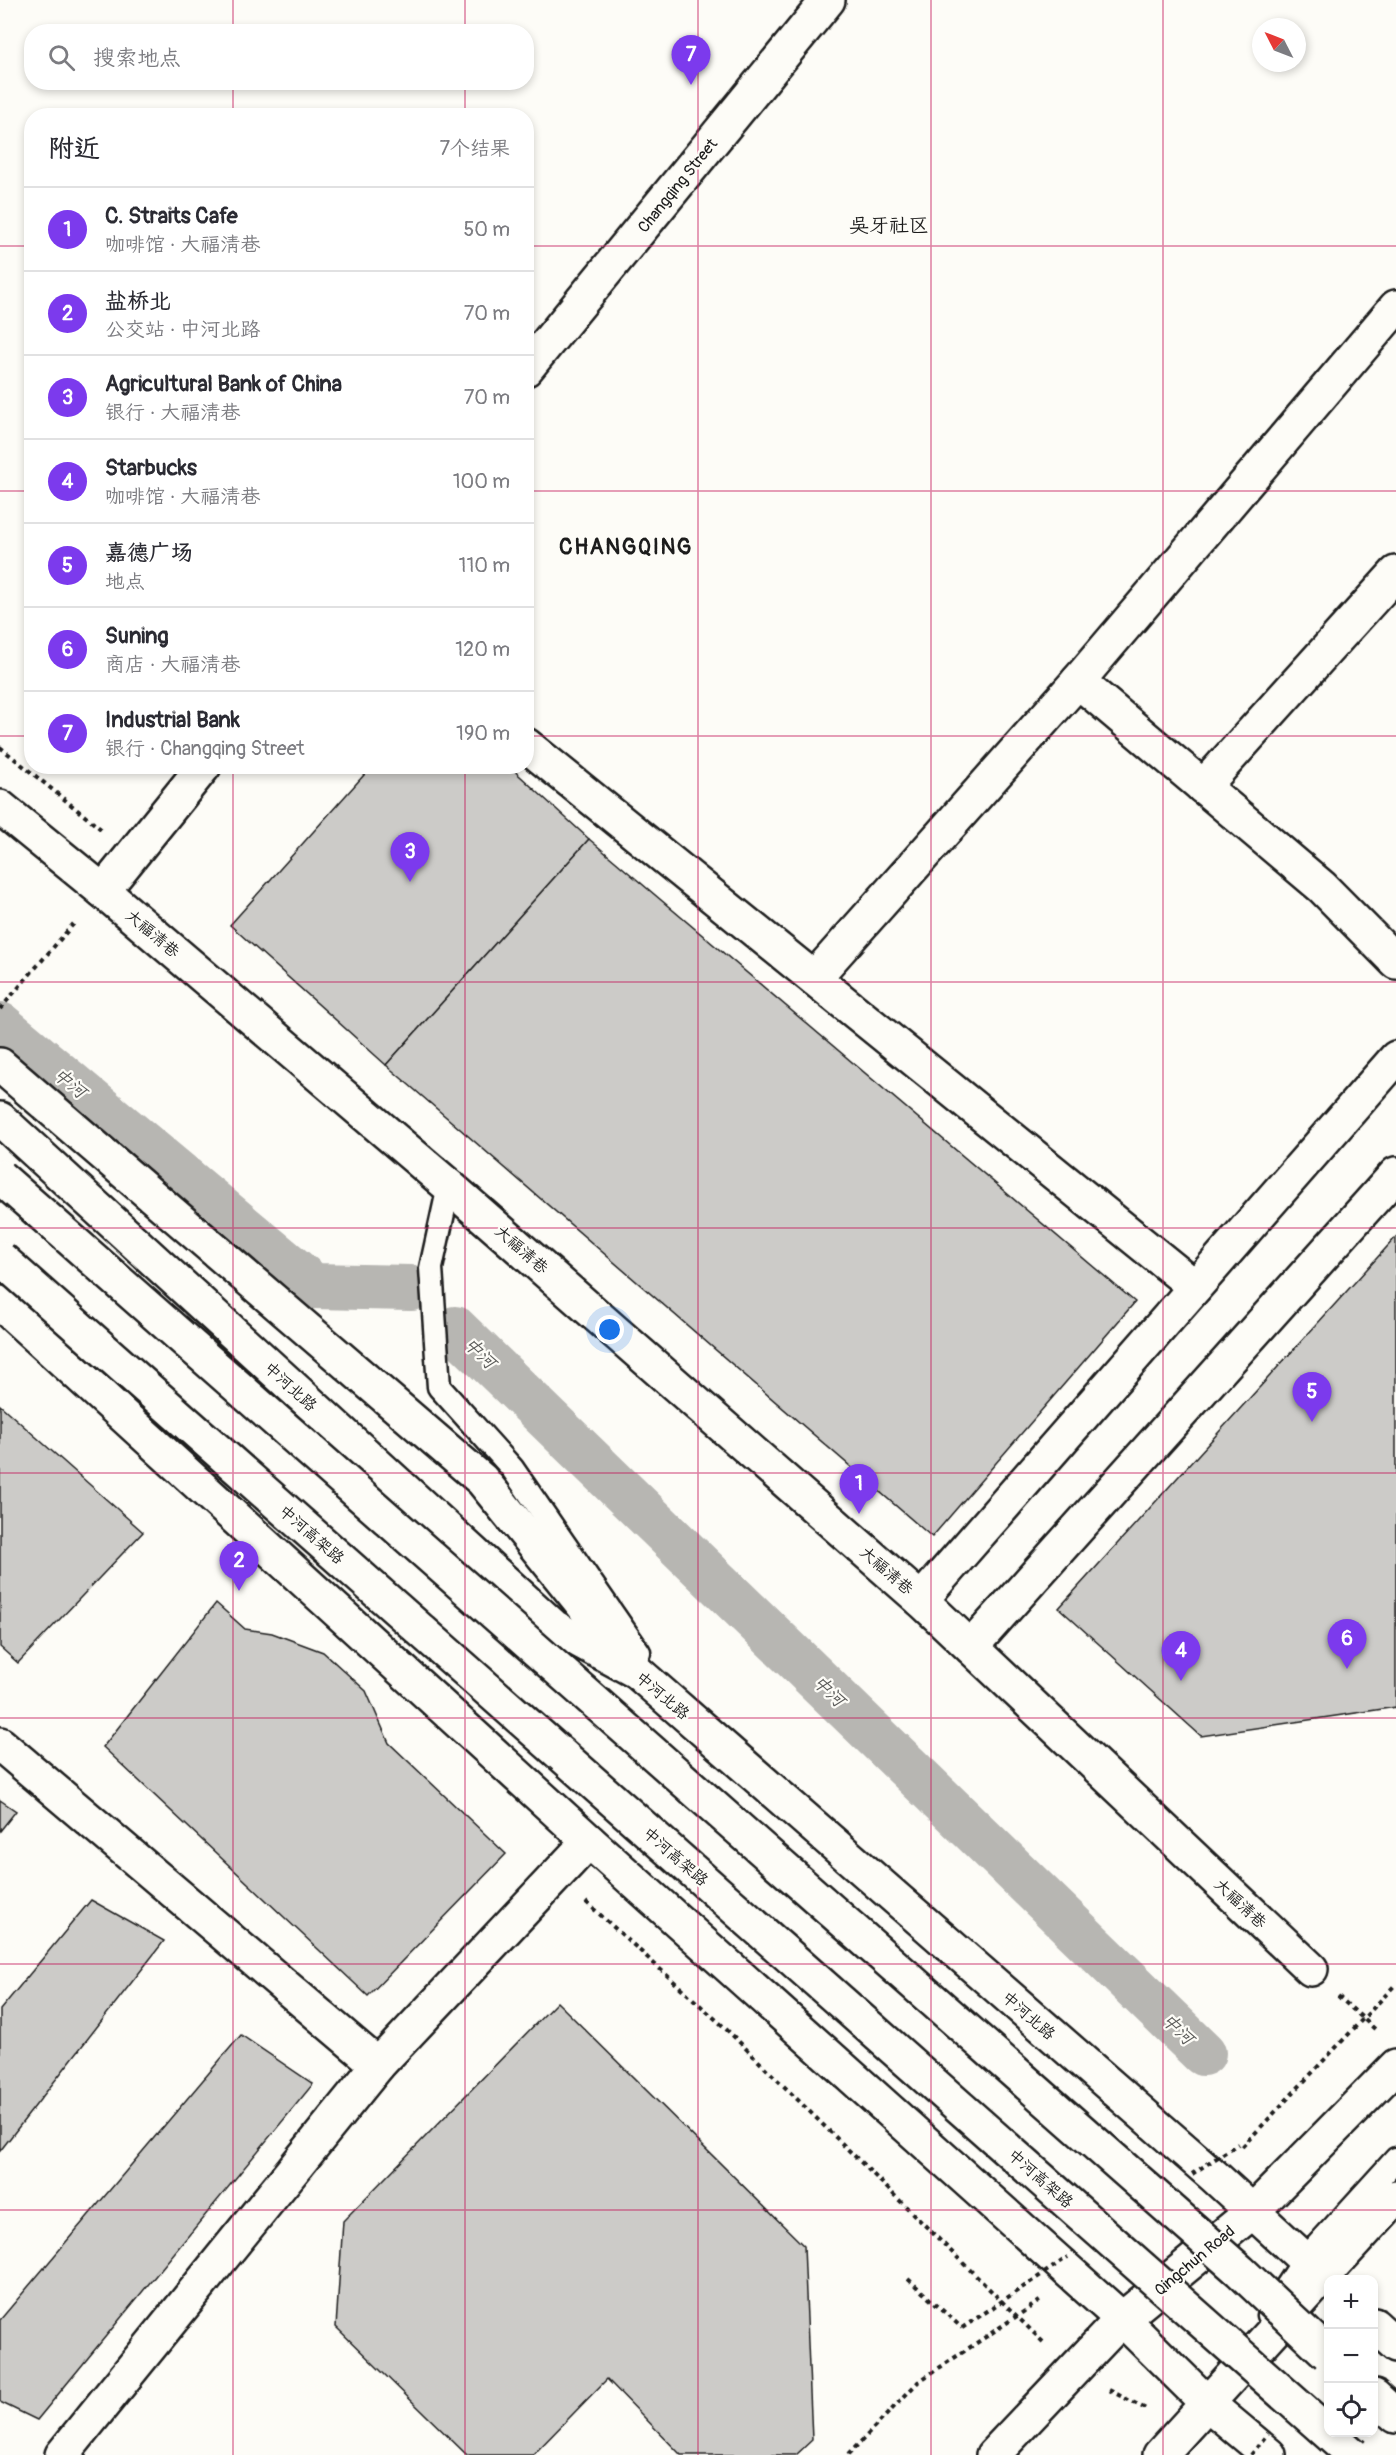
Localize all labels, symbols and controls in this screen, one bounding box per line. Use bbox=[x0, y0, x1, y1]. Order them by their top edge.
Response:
north arrow bbox=[1252, 18, 1306, 72]
search box bbox=[24, 24, 534, 90]
pin: 7 bbox=[672, 36, 710, 85]
icon: search bbox=[45, 41, 78, 74]
text: 搜索地点 bbox=[93, 44, 181, 72]
text: 附近 bbox=[48, 133, 100, 165]
street label: Changqing Street bbox=[634, 134, 722, 237]
text: 7个结果 bbox=[439, 136, 510, 161]
text: C. Straits Cafe bbox=[105, 202, 238, 230]
district label: 吴牙社区 bbox=[849, 213, 929, 238]
text: 1 bbox=[64, 217, 71, 242]
text: 50 m bbox=[463, 217, 510, 242]
text: 咖啡馆 · 大福清巷 bbox=[105, 232, 260, 257]
text: 盐桥北 bbox=[105, 287, 171, 315]
text: 2 bbox=[62, 301, 73, 326]
text: 70 m bbox=[464, 301, 510, 326]
text: 公交站 · 中河北路 bbox=[105, 317, 260, 342]
text: Agricultural Bank of China bbox=[105, 370, 342, 398]
text: 3 bbox=[62, 385, 73, 410]
text: 70 m bbox=[464, 385, 510, 410]
text: 银行 · 大福清巷 bbox=[105, 400, 240, 425]
text: Starbucks bbox=[105, 454, 197, 482]
text: 4 bbox=[62, 469, 73, 494]
text: 100 m bbox=[453, 469, 510, 494]
text: 咖啡馆 · 大福清巷 bbox=[105, 484, 260, 509]
district label: CHANGQING bbox=[559, 533, 693, 561]
text: 嘉德广场 bbox=[105, 539, 193, 567]
text: 5 bbox=[62, 553, 73, 578]
text: 110 m bbox=[459, 553, 510, 578]
text: 地点 bbox=[105, 569, 145, 594]
text: Suning bbox=[105, 622, 169, 650]
text: 6 bbox=[62, 637, 73, 662]
text: 120 m bbox=[455, 637, 510, 662]
text: 商店 · 大福清巷 bbox=[105, 652, 240, 677]
text: Industrial Bank bbox=[105, 706, 240, 734]
text: 7 bbox=[62, 721, 73, 746]
text: 190 m bbox=[456, 721, 510, 746]
text: 银行 · Changqing Street bbox=[105, 736, 305, 761]
pin: 3 bbox=[390, 832, 430, 882]
street label: 大福清巷 bbox=[121, 906, 183, 962]
water label: 中河 bbox=[48, 1063, 93, 1106]
street label: 大福清巷 bbox=[491, 1221, 552, 1278]
your location bbox=[595, 1315, 624, 1344]
water label: 中河 bbox=[459, 1333, 503, 1376]
street label: 中河北路 bbox=[260, 1358, 321, 1416]
pin: 5 bbox=[1292, 1372, 1332, 1422]
pin: 1 bbox=[840, 1464, 878, 1514]
street label: 中河高架路 bbox=[275, 1501, 348, 1569]
pin: 2 bbox=[220, 1542, 258, 1591]
street label: 大福清巷 bbox=[856, 1542, 917, 1599]
pin: 6 bbox=[1328, 1620, 1366, 1669]
pin: 4 bbox=[1162, 1632, 1200, 1681]
street label: 中河北路 bbox=[631, 1668, 693, 1724]
water label: 中河 bbox=[808, 1671, 852, 1714]
street label: 中河高架路 bbox=[639, 1823, 712, 1891]
street label: 大福清巷 bbox=[1210, 1875, 1271, 1933]
street label: 中河北路 bbox=[998, 1987, 1059, 2044]
water label: 中河 bbox=[1157, 2009, 1201, 2052]
street label: 中河高架路 bbox=[1004, 2145, 1077, 2213]
street label: Qingchun Road bbox=[1150, 2221, 1239, 2300]
map controls bbox=[1324, 2275, 1378, 2437]
button: + bbox=[1324, 2275, 1378, 2329]
button: − bbox=[1324, 2329, 1378, 2383]
button: locate bbox=[1324, 2383, 1378, 2437]

